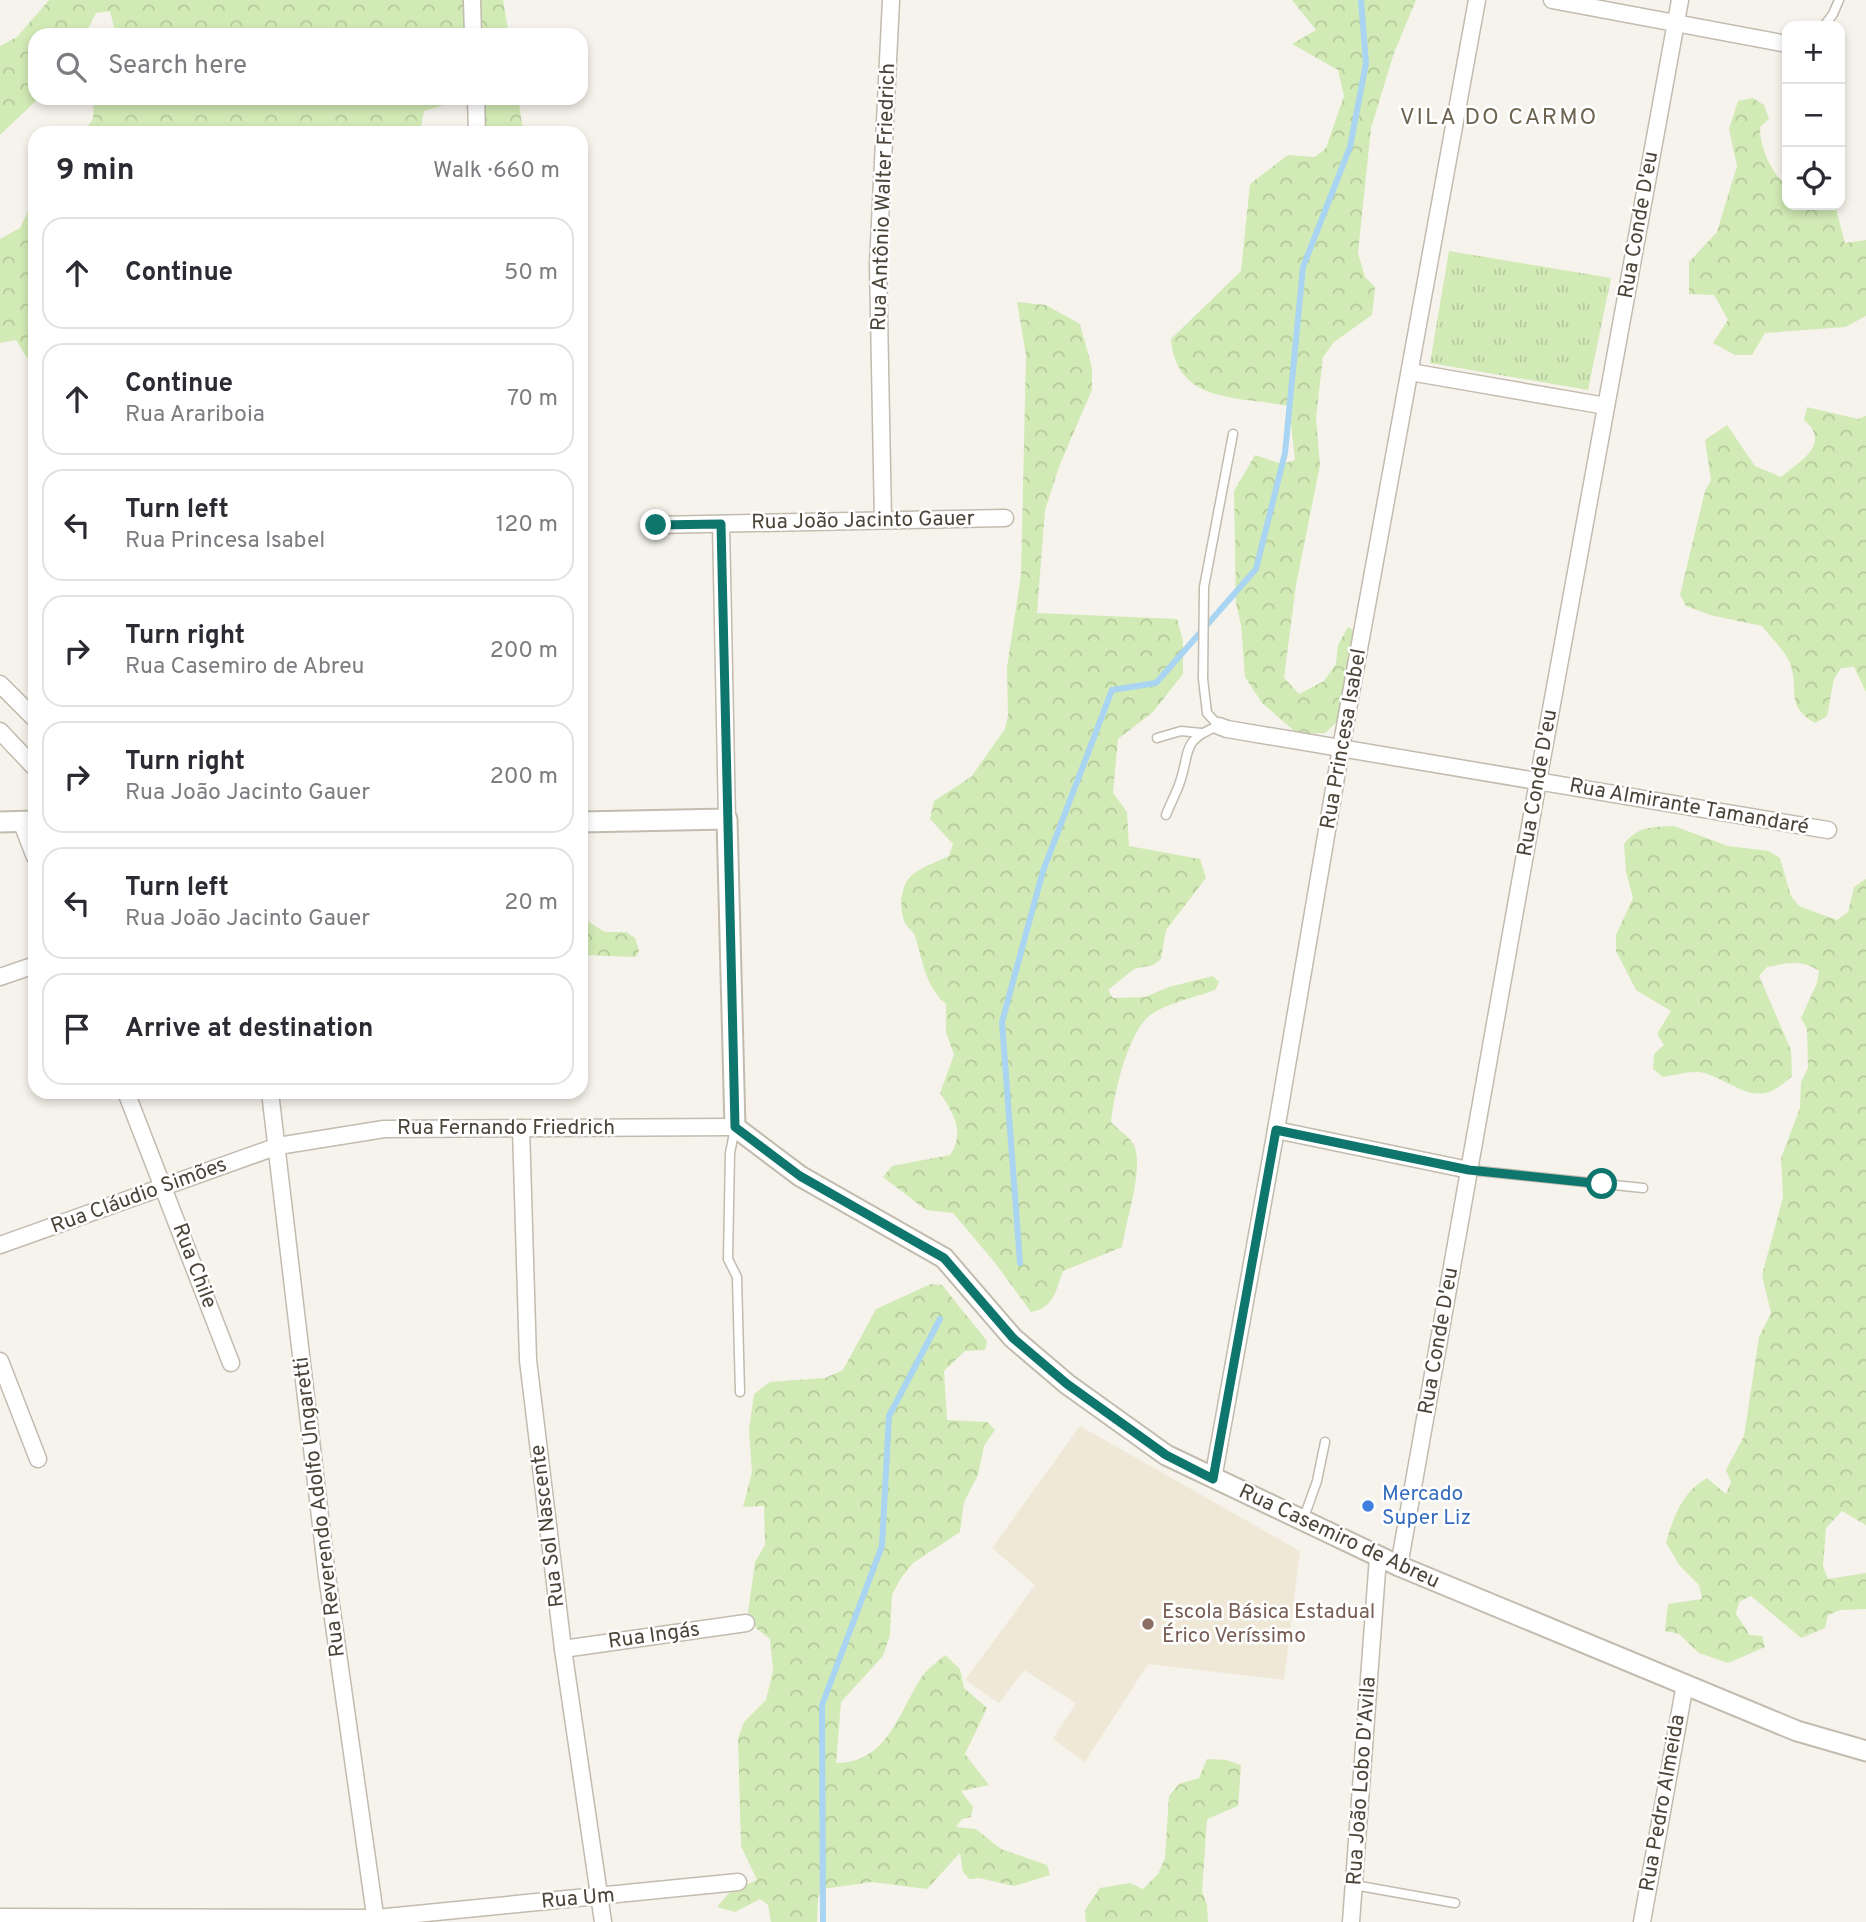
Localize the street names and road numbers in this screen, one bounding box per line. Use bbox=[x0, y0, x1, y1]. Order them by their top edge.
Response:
street label: Rua Antônio Walter Friedrich bbox=[866, 62, 902, 332]
street label: Rua Conde D'eu bbox=[1613, 149, 1665, 301]
street label: Rua João Jacinto Gauer bbox=[751, 506, 975, 536]
street label: Rua Princesa Isabel bbox=[1315, 647, 1373, 831]
street label: Rua Conde D'eu bbox=[1512, 707, 1564, 859]
street label: Rua Almirante Tamandaré bbox=[1567, 773, 1811, 841]
street label: Rua Fernando Friedrich bbox=[397, 1115, 615, 1142]
street label: Rua Cláudio Simões bbox=[47, 1152, 231, 1240]
street label: Rua Chile bbox=[165, 1220, 223, 1312]
street label: Rua Conde D'eu bbox=[1413, 1265, 1465, 1417]
street label: Rua Reverendo Adolfo Ungaretti bbox=[288, 1355, 352, 1659]
street label: Rua Sol Nascente bbox=[525, 1443, 571, 1609]
street label: Rua Casemiro de Abreu bbox=[1234, 1479, 1444, 1595]
street label: Rua Ingás bbox=[606, 1616, 702, 1656]
street label: Rua João Lobo D'Avila bbox=[1341, 1676, 1383, 1886]
street label: Rua Pedro Almeida bbox=[1634, 1712, 1692, 1894]
street label: Rua Um bbox=[540, 1882, 616, 1916]

